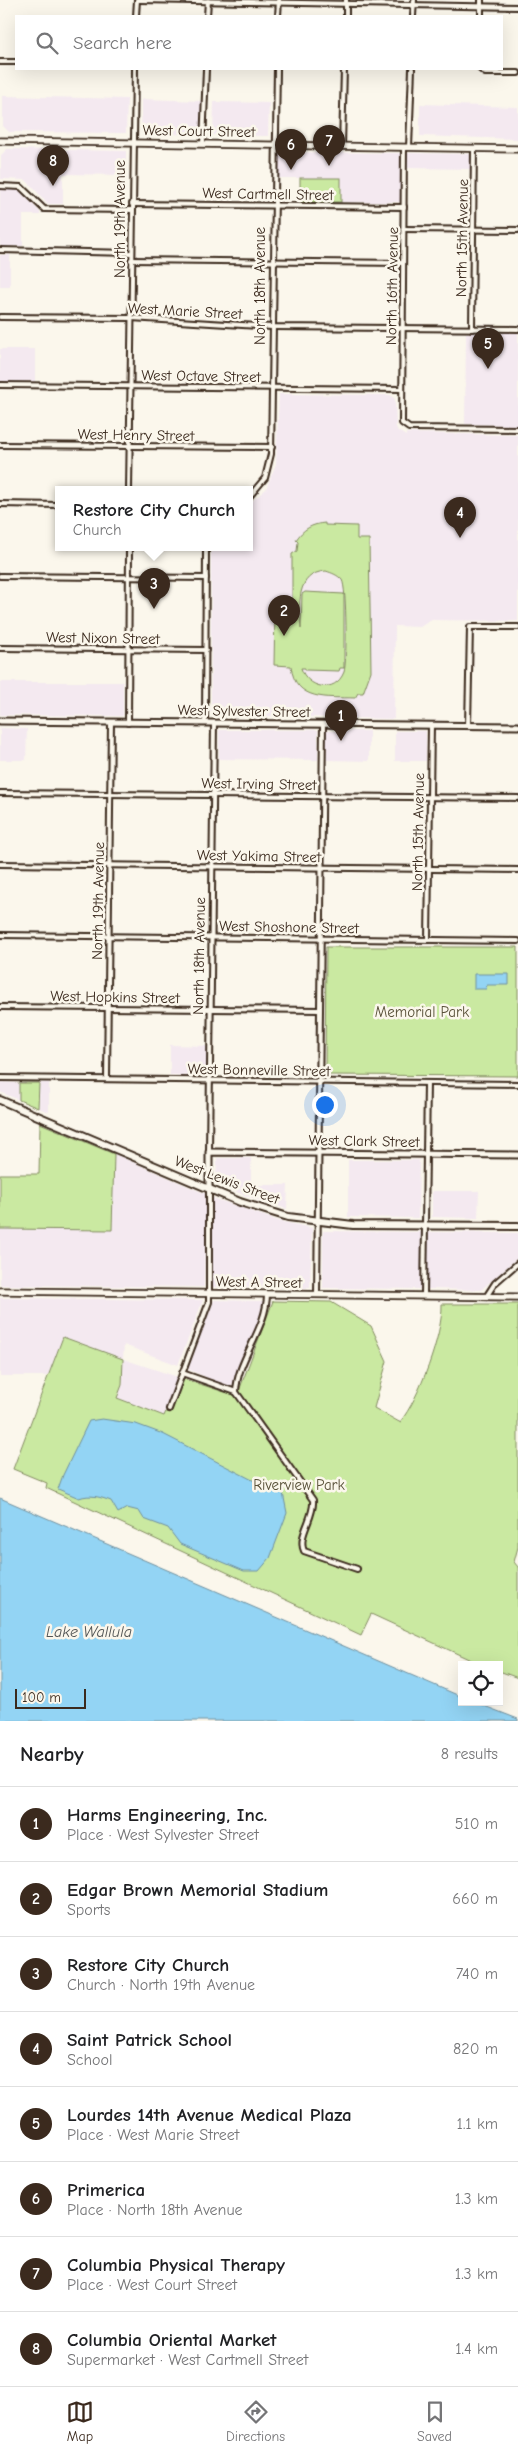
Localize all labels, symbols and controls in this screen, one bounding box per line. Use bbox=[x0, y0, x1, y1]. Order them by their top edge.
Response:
search box bbox=[15, 15, 503, 70]
icon: search bbox=[33, 29, 61, 57]
text: Search here bbox=[73, 32, 172, 54]
street label: West Court Street bbox=[143, 121, 256, 141]
pin: 7 bbox=[313, 125, 345, 166]
pin: 6 bbox=[275, 129, 307, 170]
pin: 8 bbox=[37, 145, 69, 186]
street label: North 19th Avenue bbox=[111, 160, 129, 278]
street label: North 15th Avenue bbox=[452, 178, 472, 297]
street label: West Cartmell Street bbox=[202, 184, 335, 204]
street label: North 16th Avenue bbox=[382, 226, 402, 345]
street label: North 18th Avenue bbox=[251, 227, 269, 345]
street label: West Marie Street bbox=[127, 299, 243, 323]
pin: 5 bbox=[472, 328, 504, 369]
street label: West Octave Street bbox=[141, 366, 262, 386]
street label: West Henry Street bbox=[77, 425, 195, 445]
popup bbox=[55, 486, 253, 551]
pin: 4 bbox=[444, 497, 476, 538]
text: Restore City Church bbox=[73, 499, 235, 521]
text: Church bbox=[73, 521, 122, 539]
pin: 3 bbox=[138, 568, 170, 609]
pin: 2 bbox=[268, 595, 300, 636]
street label: West Nixon Street bbox=[46, 628, 161, 648]
pin: 1 bbox=[325, 700, 357, 741]
street label: West Sylvester Street bbox=[177, 701, 311, 721]
street label: North 15th Avenue bbox=[408, 772, 428, 891]
street label: West Irving Street bbox=[201, 774, 318, 794]
street label: North 19th Avenue bbox=[88, 841, 108, 960]
street label: West Yakima Street bbox=[197, 846, 322, 866]
street label: North 18th Avenue bbox=[189, 896, 209, 1015]
street label: West Shoshone Street bbox=[219, 917, 360, 937]
street label: West Hopkins Street bbox=[50, 987, 181, 1007]
park label: Memorial Park bbox=[375, 1003, 470, 1021]
street label: West Bonneville Street bbox=[187, 1060, 331, 1080]
your location bbox=[312, 1092, 338, 1118]
street label: West Clark Street bbox=[308, 1131, 420, 1151]
street label: West Lewis Street bbox=[172, 1152, 283, 1209]
street label: West A Street bbox=[216, 1272, 303, 1292]
park label: Riverview Park bbox=[253, 1476, 346, 1494]
water label: Lake Wallula bbox=[46, 1623, 132, 1641]
map controls bbox=[458, 1661, 503, 1706]
button: locate bbox=[458, 1661, 503, 1706]
scale bar bbox=[15, 1686, 86, 1709]
text: 100 m bbox=[22, 1689, 61, 1706]
text: Nearby bbox=[20, 1742, 84, 1766]
text: 8 results bbox=[441, 1745, 498, 1763]
text: Harms Engineering, Inc. bbox=[67, 1804, 267, 1826]
text: 1 bbox=[33, 1815, 39, 1833]
text: 510 m bbox=[455, 1815, 498, 1833]
text: Place · West Sylvester Street bbox=[67, 1826, 259, 1844]
text: Edgar Brown Memorial Stadium bbox=[67, 1879, 328, 1901]
text: 2 bbox=[32, 1890, 40, 1908]
text: 660 m bbox=[452, 1890, 498, 1908]
text: Sports bbox=[67, 1901, 110, 1919]
text: Restore City Church bbox=[67, 1954, 229, 1976]
text: 3 bbox=[32, 1965, 40, 1983]
text: 740 m bbox=[456, 1965, 498, 1983]
text: Church · North 19th Avenue bbox=[67, 1976, 255, 1994]
text: Saint Patrick School bbox=[67, 2029, 232, 2051]
text: 4 bbox=[32, 2040, 40, 2058]
text: 820 m bbox=[453, 2040, 498, 2058]
text: School bbox=[67, 2051, 113, 2069]
text: Lourdes 14th Avenue Medical Plaza bbox=[67, 2104, 352, 2126]
text: 5 bbox=[32, 2115, 40, 2133]
text: 1.1 km bbox=[457, 2115, 498, 2133]
text: Place · West Marie Street bbox=[67, 2126, 239, 2144]
text: Primerica bbox=[67, 2179, 145, 2201]
text: 6 bbox=[32, 2190, 40, 2208]
text: 1.3 km bbox=[455, 2190, 498, 2208]
text: Place · North 18th Avenue bbox=[67, 2201, 243, 2219]
text: Columbia Physical Therapy bbox=[67, 2254, 285, 2276]
text: 7 bbox=[32, 2265, 40, 2283]
text: 1.3 km bbox=[455, 2265, 498, 2283]
text: Place · West Court Street bbox=[67, 2276, 237, 2294]
text: Columbia Oriental Market bbox=[67, 2329, 277, 2351]
text: 8 bbox=[32, 2340, 40, 2358]
text: 1.4 km bbox=[455, 2340, 498, 2358]
text: Supermarket · West Cartmell Street bbox=[67, 2351, 308, 2369]
tab: Map bbox=[66, 2398, 94, 2445]
tab: Directions bbox=[226, 2398, 285, 2445]
tab: Saved bbox=[417, 2398, 452, 2445]

